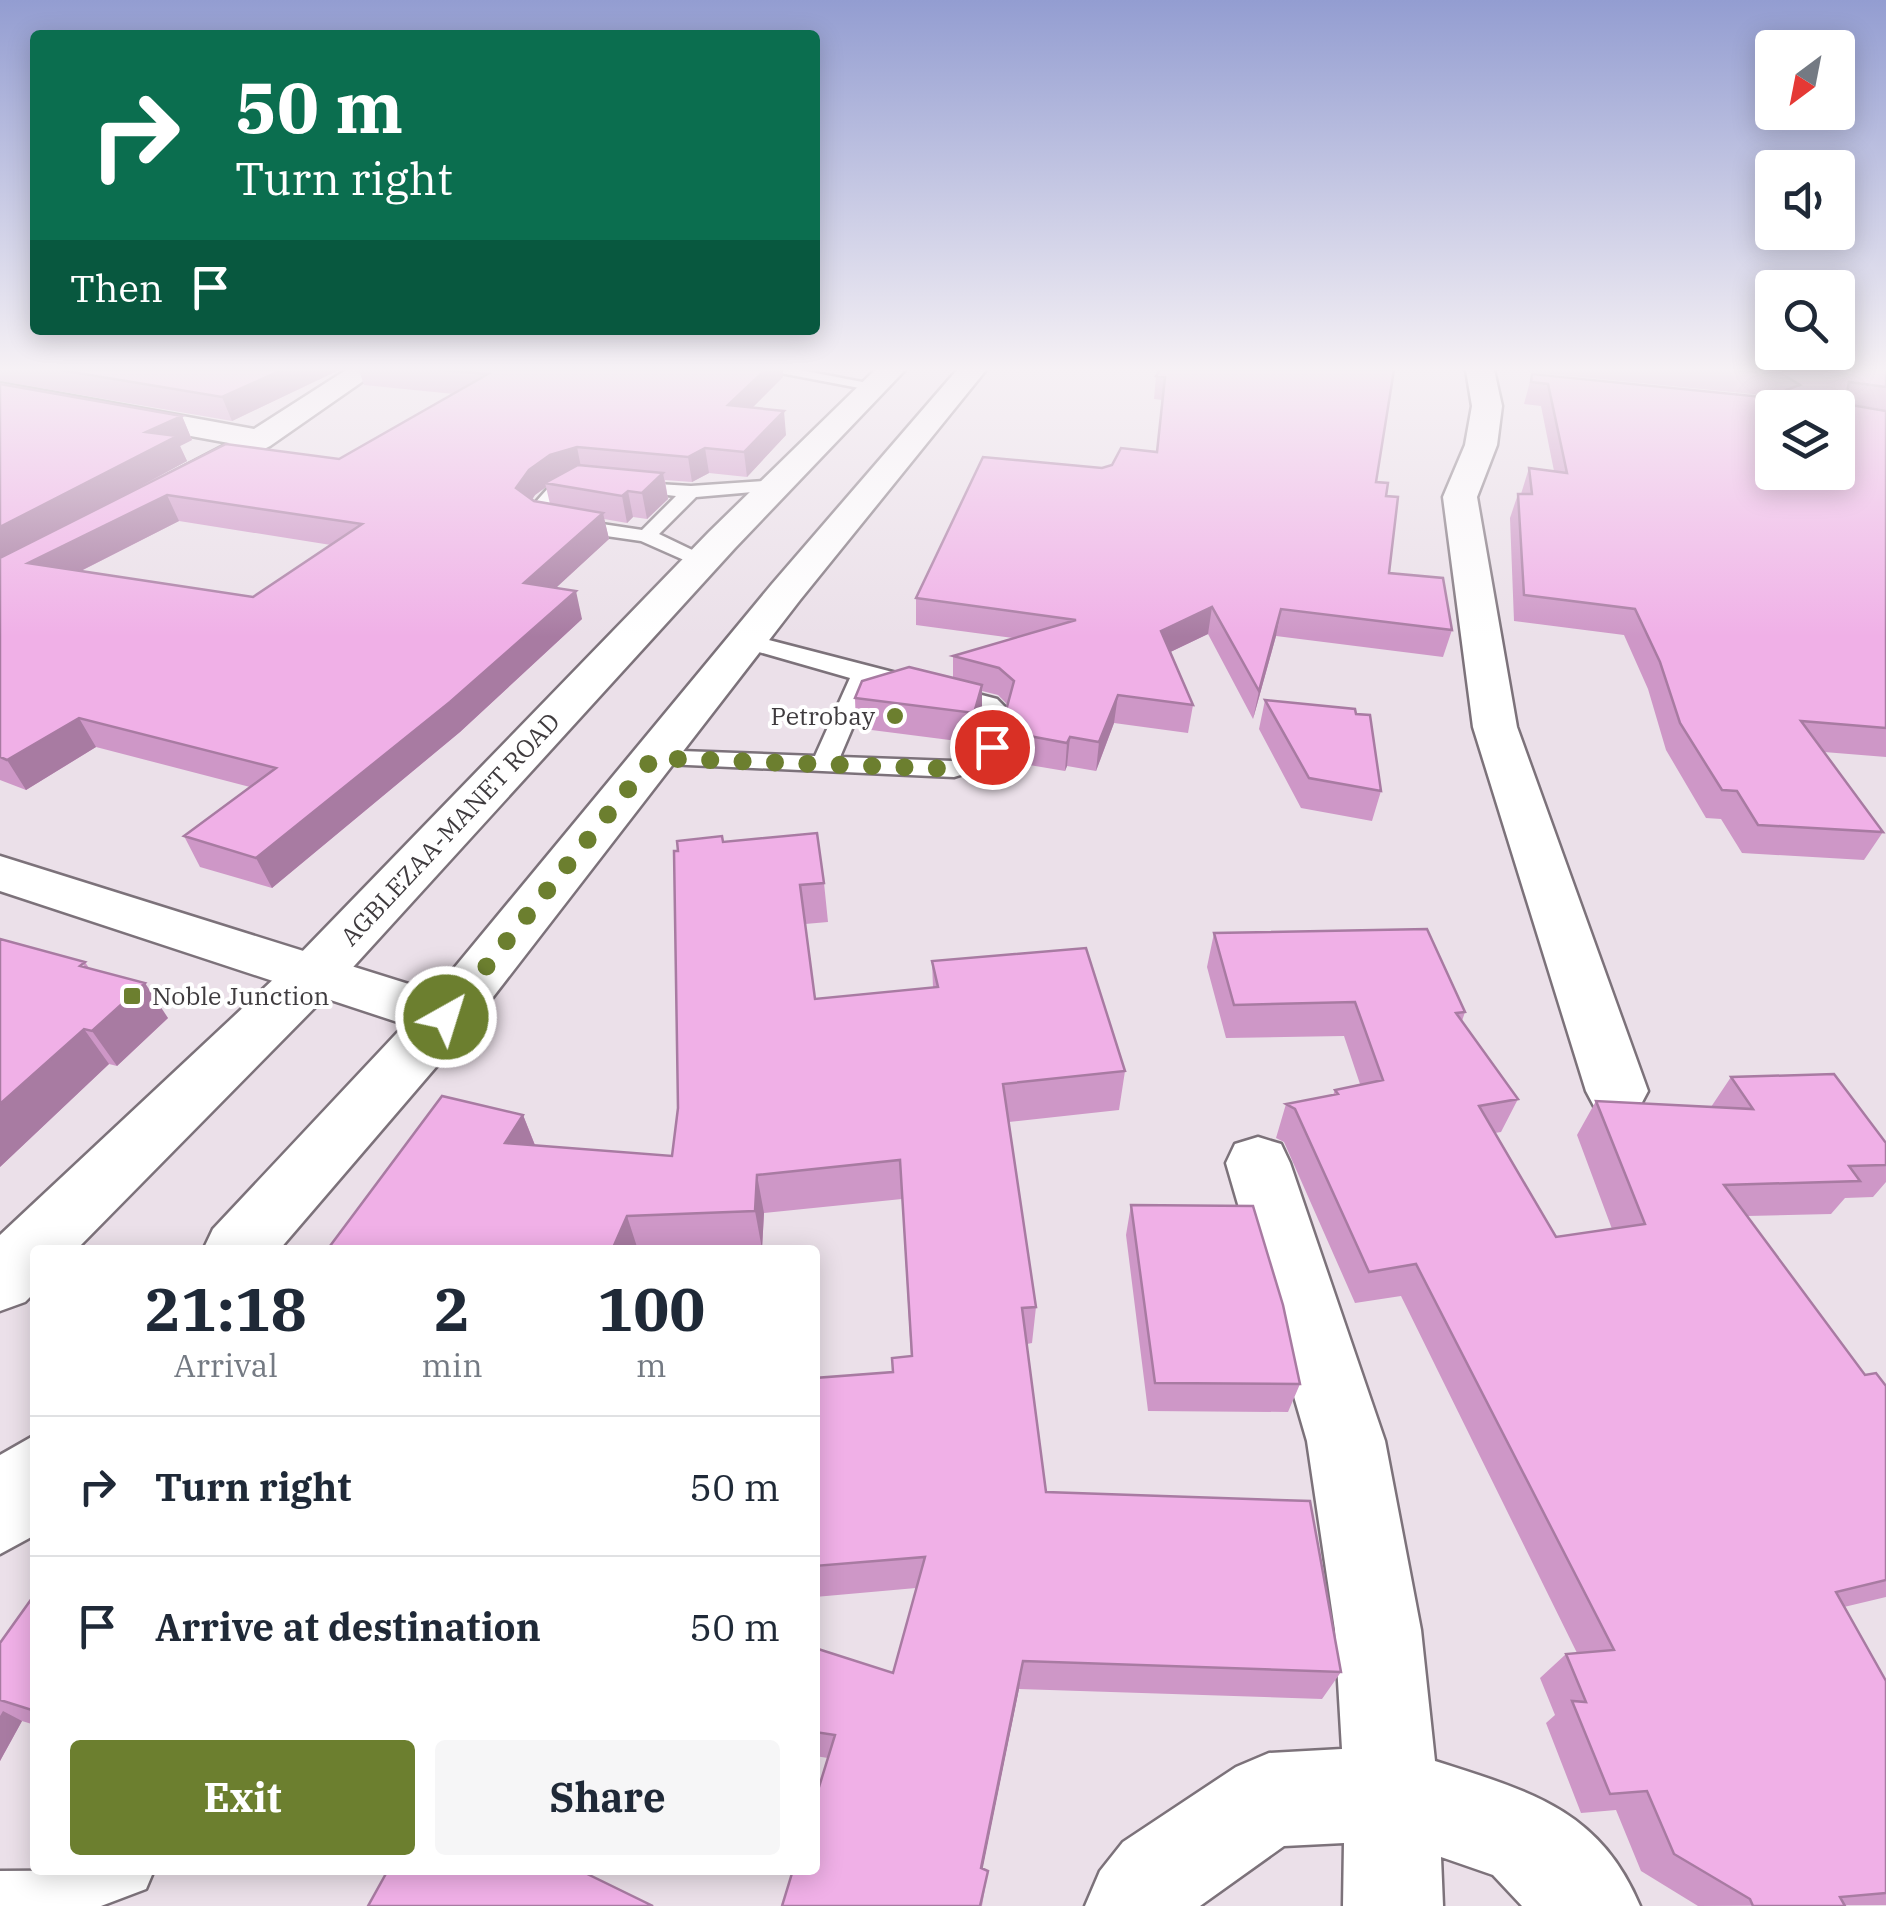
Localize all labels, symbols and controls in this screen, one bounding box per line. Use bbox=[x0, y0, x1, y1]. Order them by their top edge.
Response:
north arrow bbox=[1755, 30, 1855, 130]
map controls bbox=[1755, 30, 1855, 490]
text: 50 m bbox=[235, 61, 403, 152]
icon: right bbox=[70, 70, 200, 200]
text: Turn right bbox=[235, 149, 453, 207]
button: sound bbox=[1755, 150, 1855, 250]
icon: arrive bbox=[183, 260, 238, 315]
text: Then bbox=[70, 263, 163, 312]
button: search bbox=[1755, 270, 1855, 370]
button: layers bbox=[1755, 390, 1855, 490]
place label: Petrobay bbox=[771, 699, 876, 732]
street label: AGBLEZAA-MANET ROAD bbox=[333, 705, 566, 952]
marker: Petrobay bbox=[884, 705, 906, 727]
pin bbox=[950, 705, 1035, 790]
icon: arrive bbox=[965, 720, 1020, 775]
position arrow bbox=[394, 965, 498, 1069]
place label: Noble Junction bbox=[152, 979, 330, 1012]
marker: Noble Junction bbox=[121, 985, 143, 1007]
text: 21:18 bbox=[145, 1269, 307, 1348]
text: 2 bbox=[434, 1269, 470, 1348]
text: 100 bbox=[597, 1269, 705, 1348]
text: Arrival bbox=[174, 1344, 278, 1386]
text: min bbox=[422, 1344, 483, 1386]
text: m bbox=[636, 1344, 667, 1386]
icon: right bbox=[70, 1459, 125, 1514]
text: Turn right bbox=[155, 1462, 351, 1511]
text: 50 m bbox=[689, 1462, 780, 1511]
icon: arrive bbox=[70, 1599, 125, 1654]
text: Arrive at destination bbox=[155, 1602, 541, 1651]
text: 50 m bbox=[689, 1602, 780, 1651]
button: Exit bbox=[70, 1740, 415, 1855]
button: Share bbox=[435, 1740, 780, 1855]

